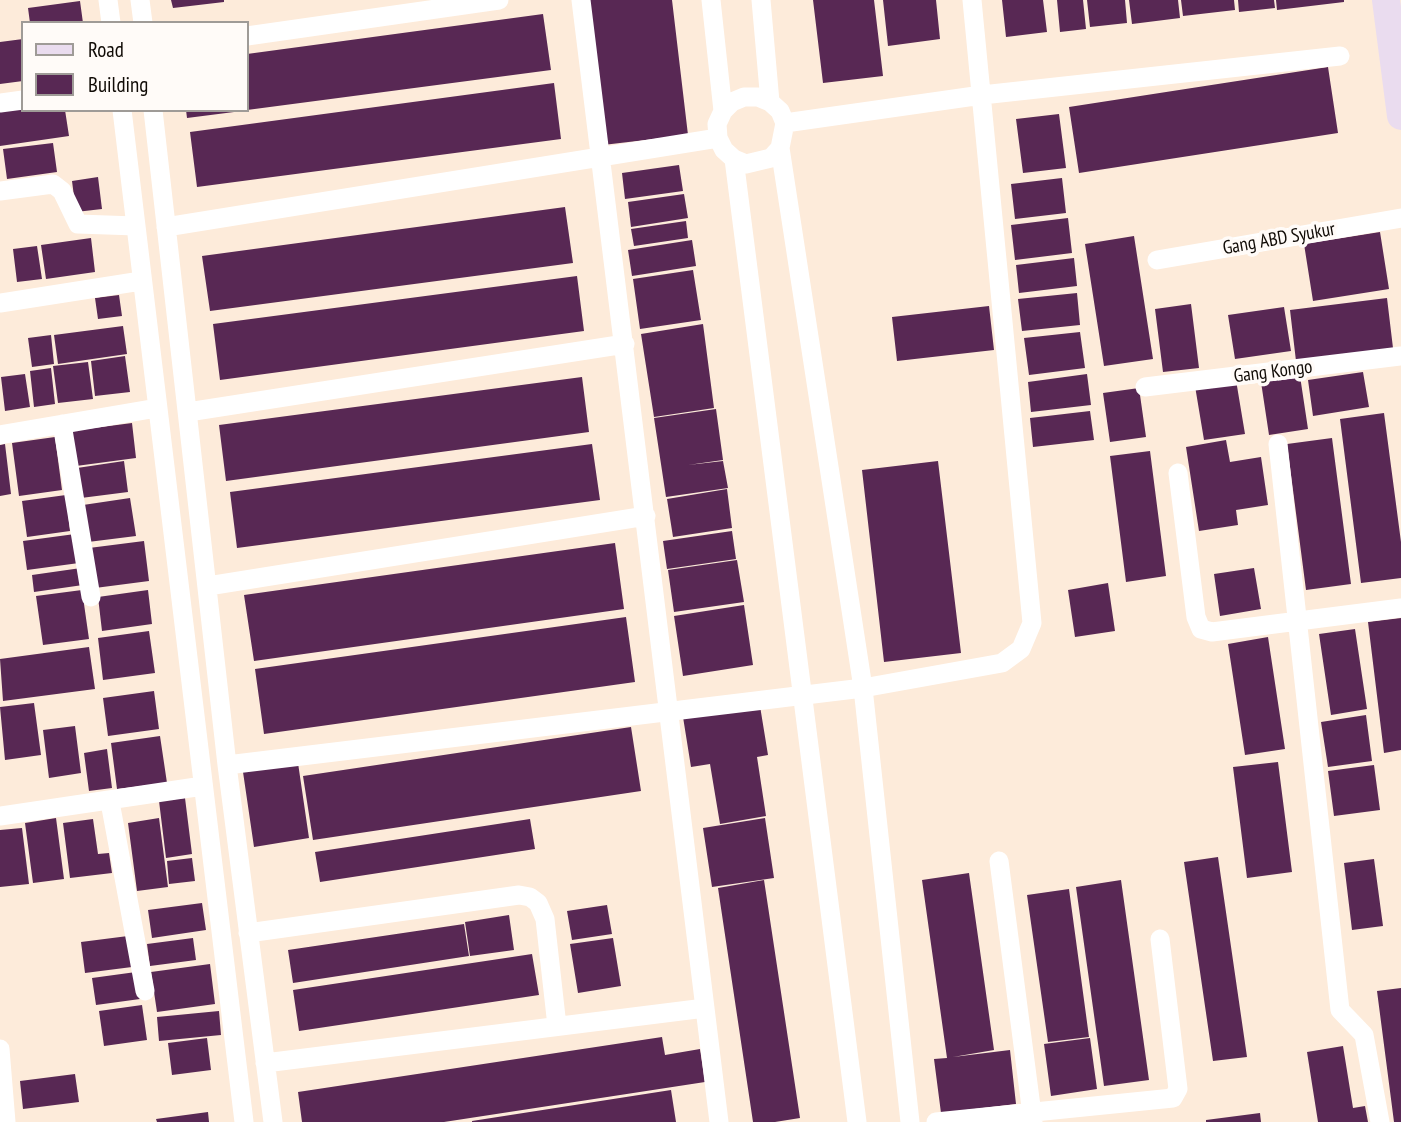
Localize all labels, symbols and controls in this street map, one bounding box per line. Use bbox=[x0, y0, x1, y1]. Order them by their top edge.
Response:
legend bbox=[21, 21, 248, 112]
text: Road bbox=[88, 36, 124, 63]
text: Building bbox=[88, 71, 148, 98]
street label: Gang ABD Syukur bbox=[1221, 218, 1337, 260]
street label: Gang Kongo bbox=[1232, 356, 1314, 388]

